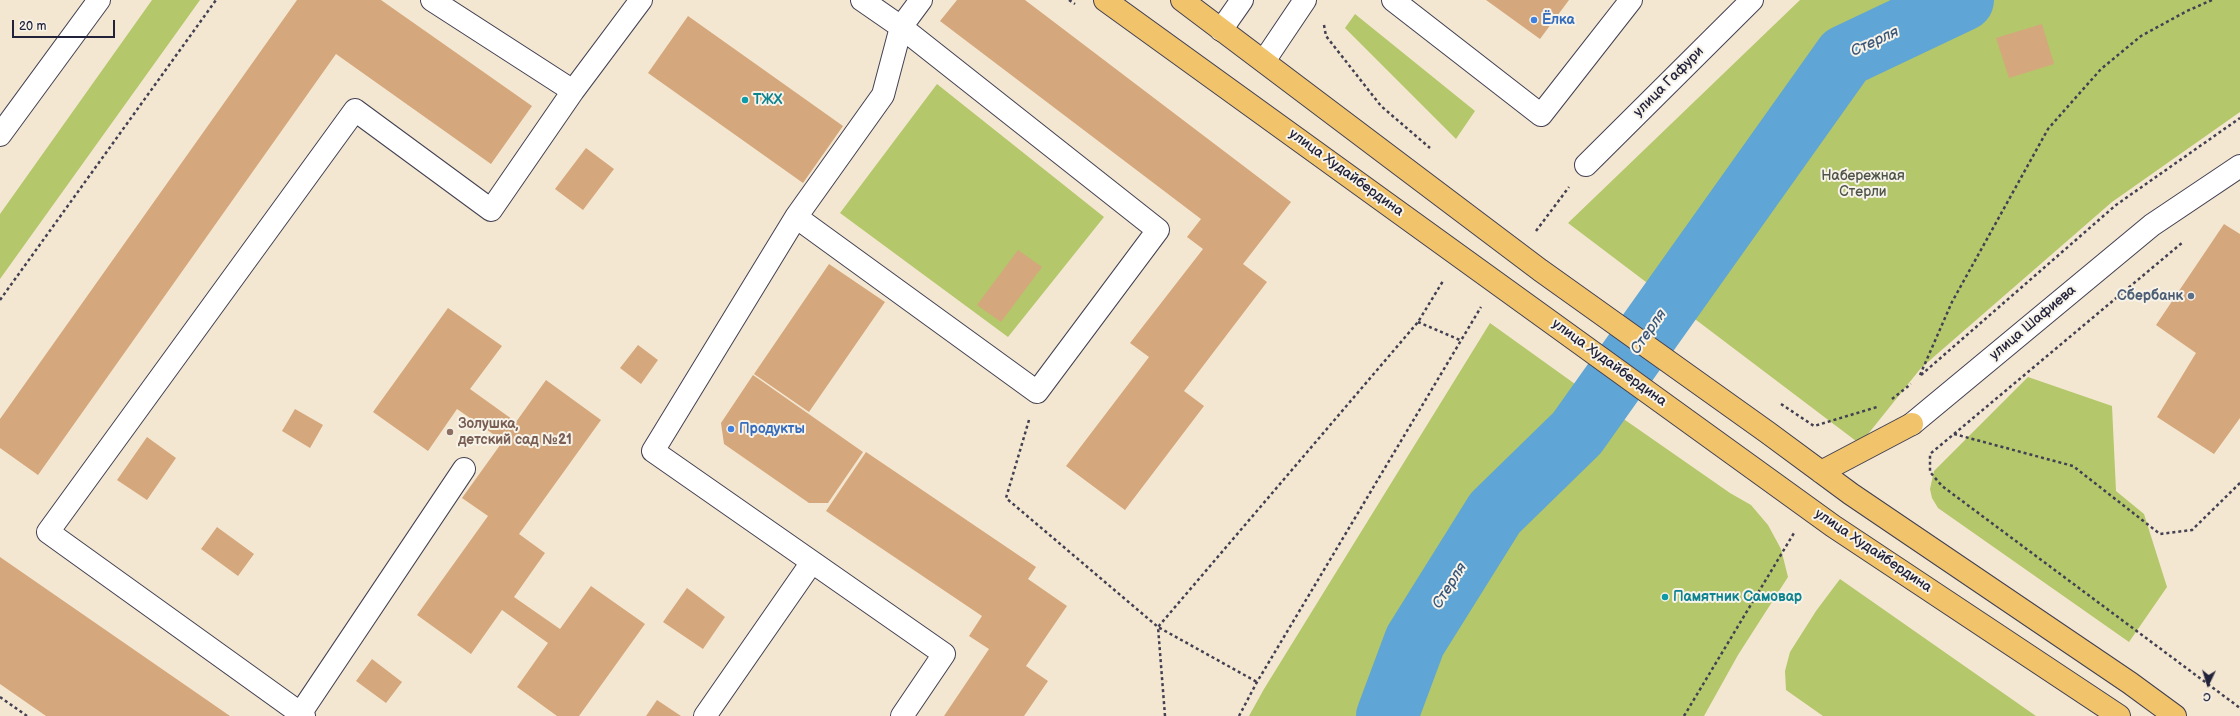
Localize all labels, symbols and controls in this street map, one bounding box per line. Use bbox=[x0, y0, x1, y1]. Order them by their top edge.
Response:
scale bar bbox=[14, 12, 117, 38]
place label: Ёлка bbox=[1542, 12, 1575, 28]
marker: Ёлка bbox=[1529, 15, 1539, 25]
text: 20 m bbox=[19, 19, 46, 34]
water label: Стерля bbox=[1848, 23, 1902, 61]
street label: улица Гафури bbox=[1630, 43, 1708, 121]
place label: ТЖХ bbox=[753, 92, 782, 108]
marker: ТЖХ bbox=[740, 95, 750, 105]
street label: улица Худайбердина bbox=[1285, 126, 1407, 220]
park label: Набережная Стерли bbox=[1821, 168, 1905, 200]
street label: улица Шафиева bbox=[1987, 282, 2079, 364]
place label: Сбербанк bbox=[2117, 288, 2183, 304]
marker: Сбербанк bbox=[2186, 291, 2196, 301]
water label: Стерля bbox=[1627, 306, 1671, 358]
street label: улица Худайбердина bbox=[1548, 316, 1670, 410]
place label: Золушка, детский сад №21 bbox=[458, 416, 572, 448]
place label: Продукты bbox=[739, 421, 805, 437]
marker: Продукты bbox=[726, 424, 736, 434]
marker: Золушка, детский сад №21 bbox=[445, 427, 455, 437]
street label: улица Худайбердина bbox=[1811, 506, 1935, 596]
water label: Стерля bbox=[1429, 560, 1471, 612]
place label: Памятник Самовар bbox=[1673, 589, 1802, 605]
marker: Памятник Самовар bbox=[1660, 592, 1670, 602]
north arrow bbox=[2188, 664, 2228, 704]
text: С bbox=[2203, 690, 2211, 703]

